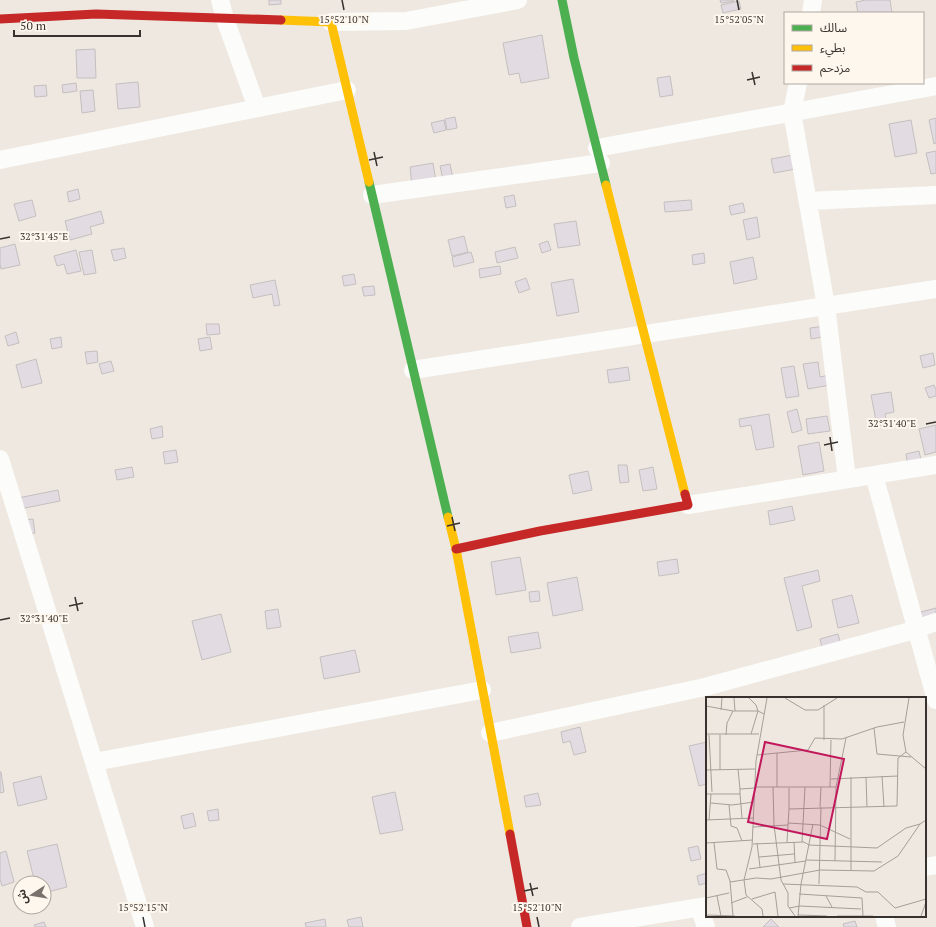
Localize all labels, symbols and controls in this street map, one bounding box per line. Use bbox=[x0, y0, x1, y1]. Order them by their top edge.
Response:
scale bar bbox=[14, 12, 140, 38]
legend bbox=[784, 12, 924, 84]
text: 15°52'10"N bbox=[319, 13, 369, 26]
text: 15°52'05"N bbox=[714, 13, 764, 26]
text: 50 m bbox=[20, 18, 47, 33]
text: سالك bbox=[820, 20, 847, 35]
text: بطيء bbox=[820, 40, 846, 58]
text: مزدحم bbox=[820, 60, 850, 77]
text: 32°31'45"E bbox=[20, 230, 68, 243]
text: 32°31'40"E bbox=[868, 417, 916, 430]
text: 32°31'40"E bbox=[20, 612, 68, 625]
inset map bbox=[706, 697, 926, 917]
north arrow bbox=[12, 875, 52, 915]
text: ش bbox=[14, 888, 31, 906]
text: 15°52'15"N bbox=[118, 901, 168, 914]
text: 15°52'10"N bbox=[512, 901, 562, 914]

